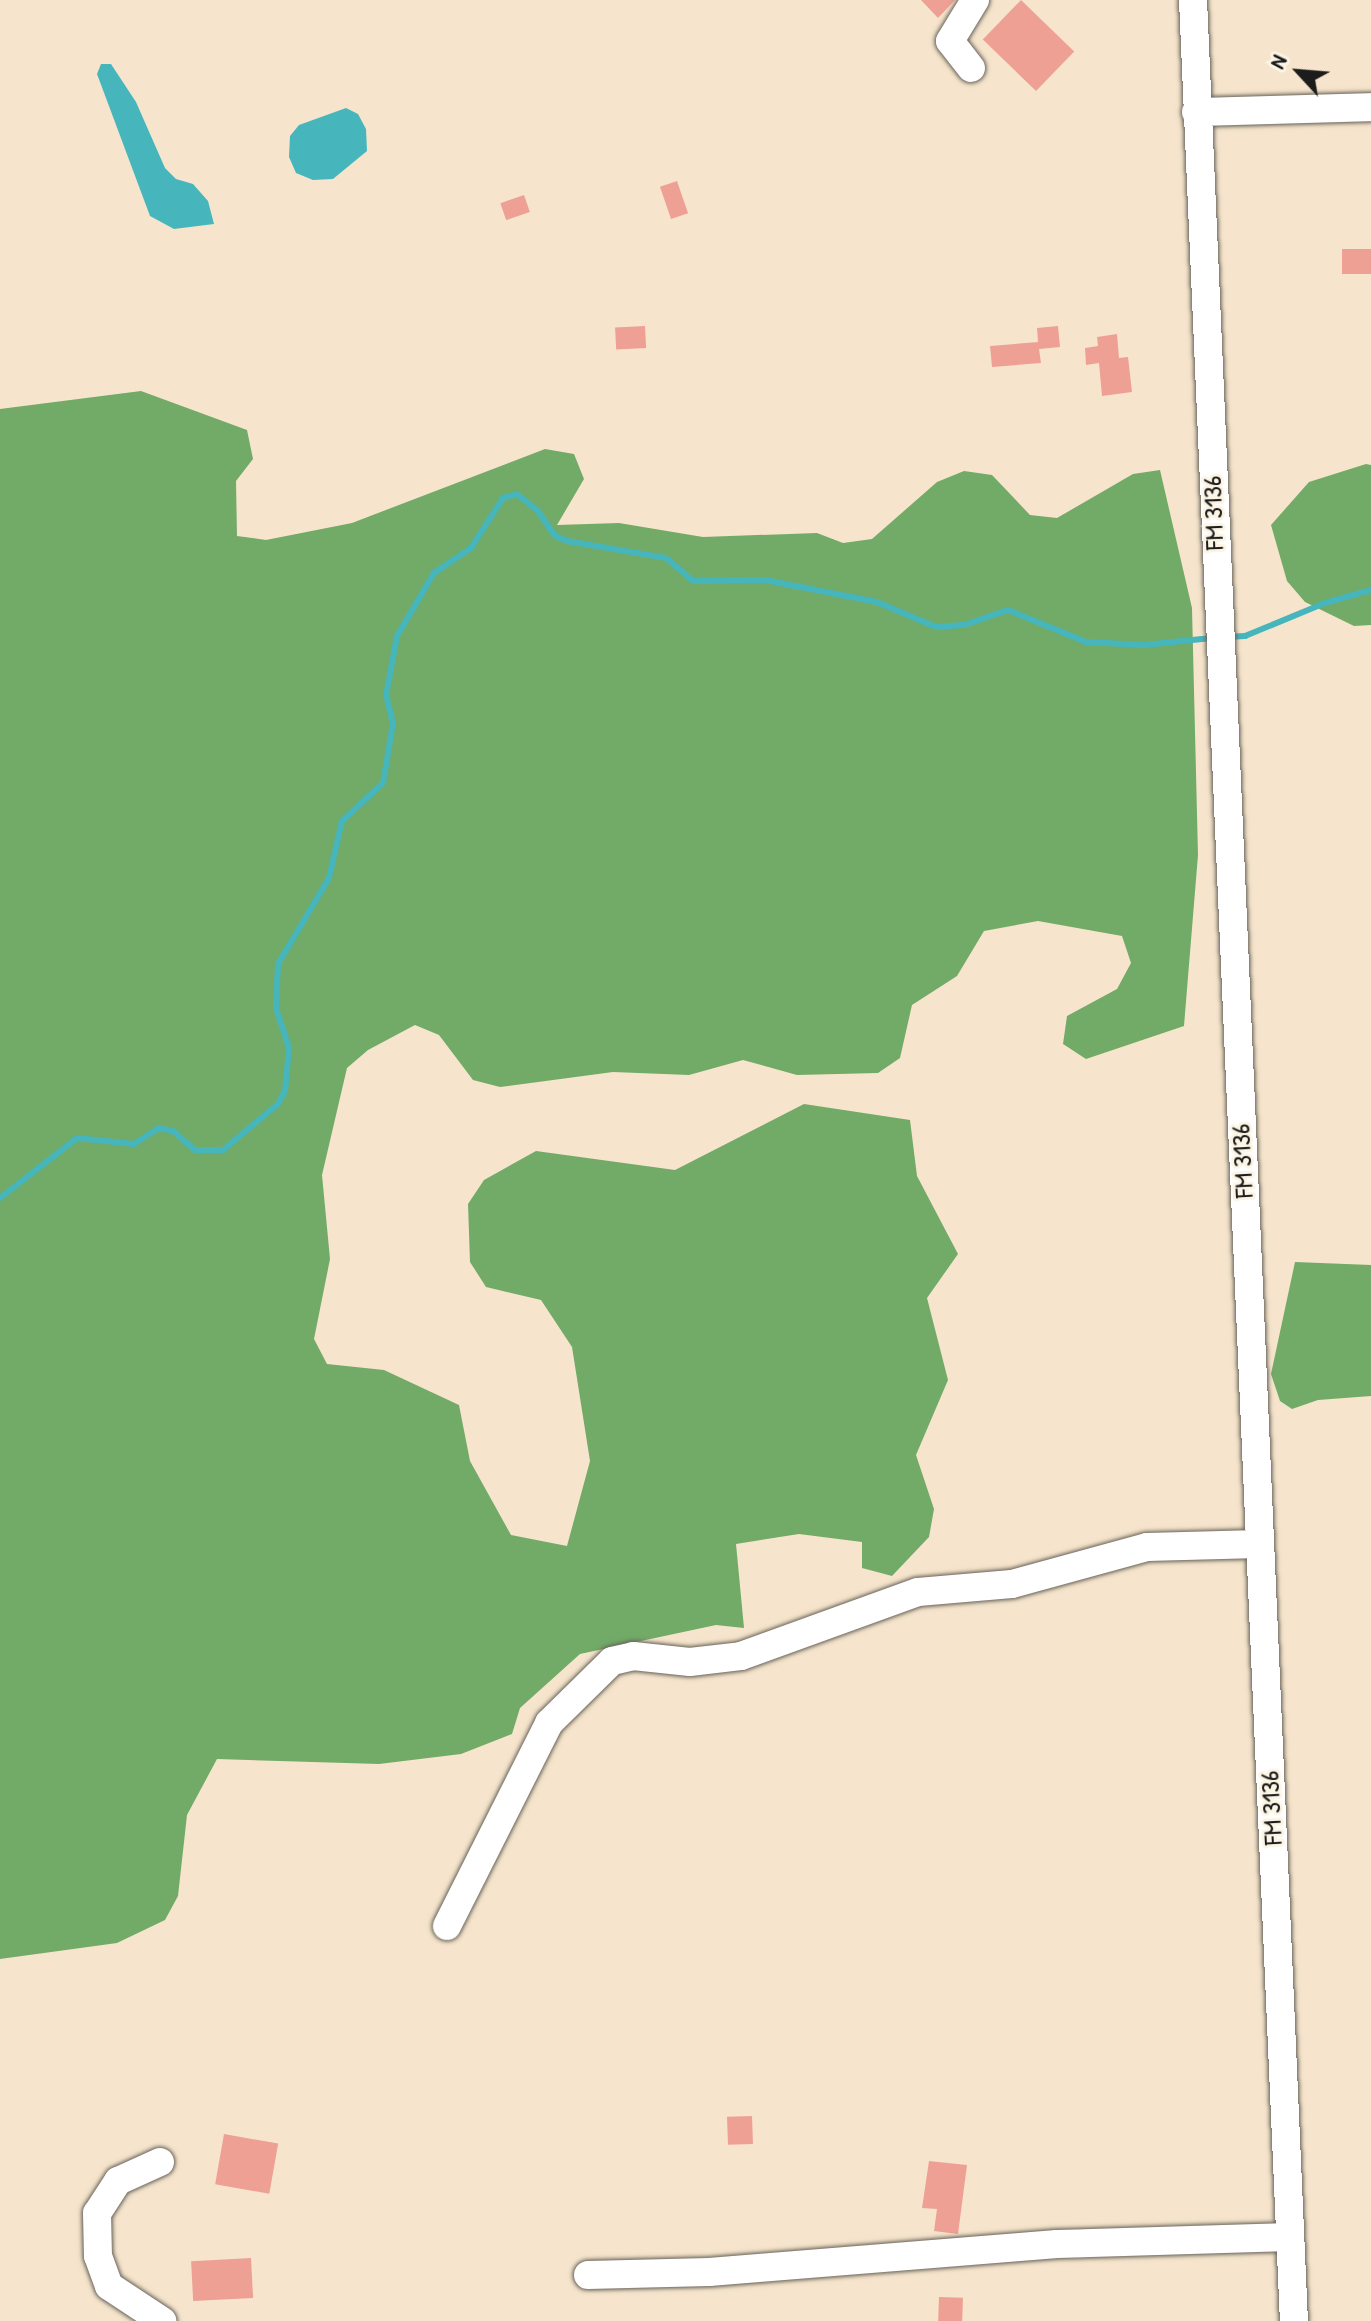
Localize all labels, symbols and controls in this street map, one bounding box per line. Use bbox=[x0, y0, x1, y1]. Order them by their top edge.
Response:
north arrow bbox=[1259, 32, 1339, 112]
text: N bbox=[1261, 50, 1293, 73]
street label: FM 3136 bbox=[1196, 475, 1230, 551]
street label: FM 3136 bbox=[1224, 1123, 1260, 1199]
street label: FM 3136 bbox=[1253, 1770, 1289, 1846]

